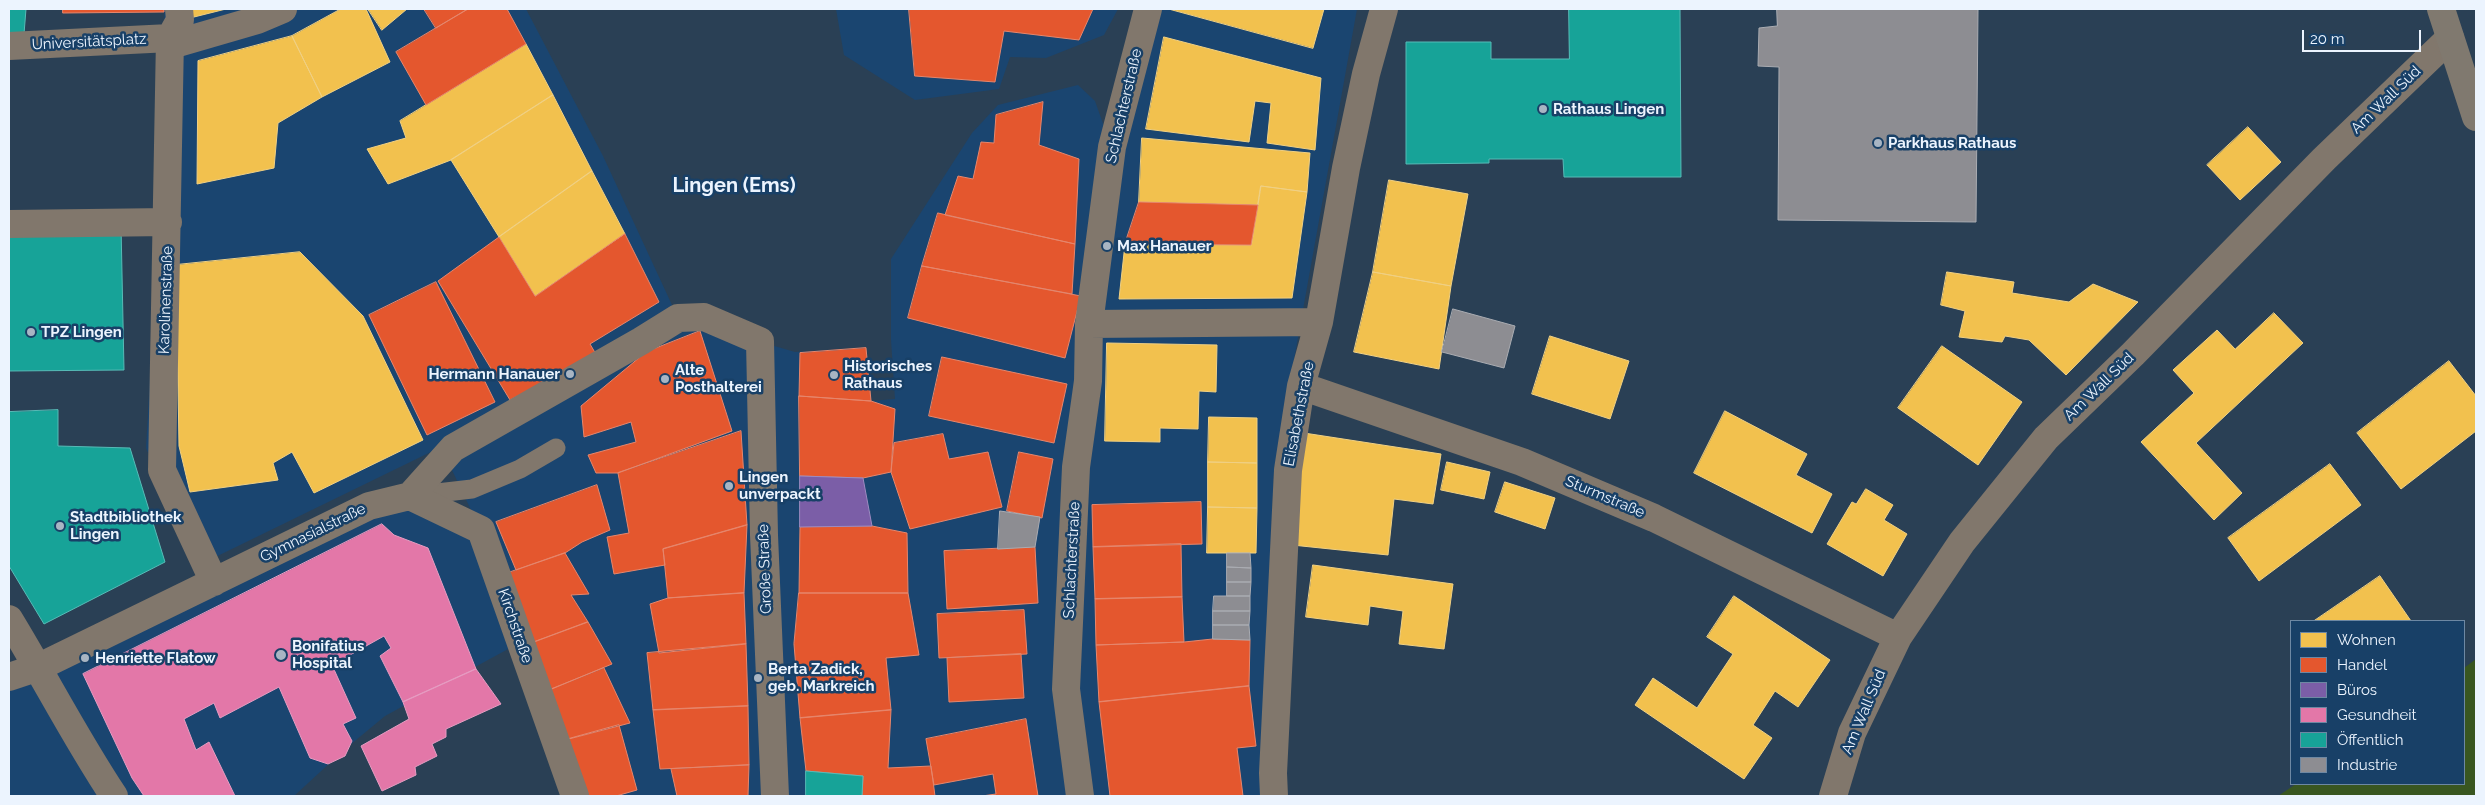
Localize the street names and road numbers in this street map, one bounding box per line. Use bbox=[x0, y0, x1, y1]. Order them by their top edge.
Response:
street label: Universitätsplatz bbox=[31, 30, 147, 54]
street label: Schlachterstraße bbox=[1102, 47, 1146, 165]
street label: Am Wall Süd bbox=[2347, 62, 2425, 138]
street label: Karolinenstraße bbox=[155, 246, 177, 354]
street label: Am Wall Süd bbox=[2060, 349, 2138, 425]
street label: Elisabethstraße bbox=[1280, 360, 1318, 468]
street label: Sturmstraße bbox=[1562, 472, 1648, 522]
street label: Gymnasialstraße bbox=[257, 500, 369, 566]
street label: Schlachterstraße bbox=[1060, 501, 1084, 619]
street label: Große Straße bbox=[754, 524, 776, 614]
street label: Kirchstraße bbox=[494, 586, 536, 666]
street label: Am Wall Süd bbox=[1838, 667, 1890, 757]

